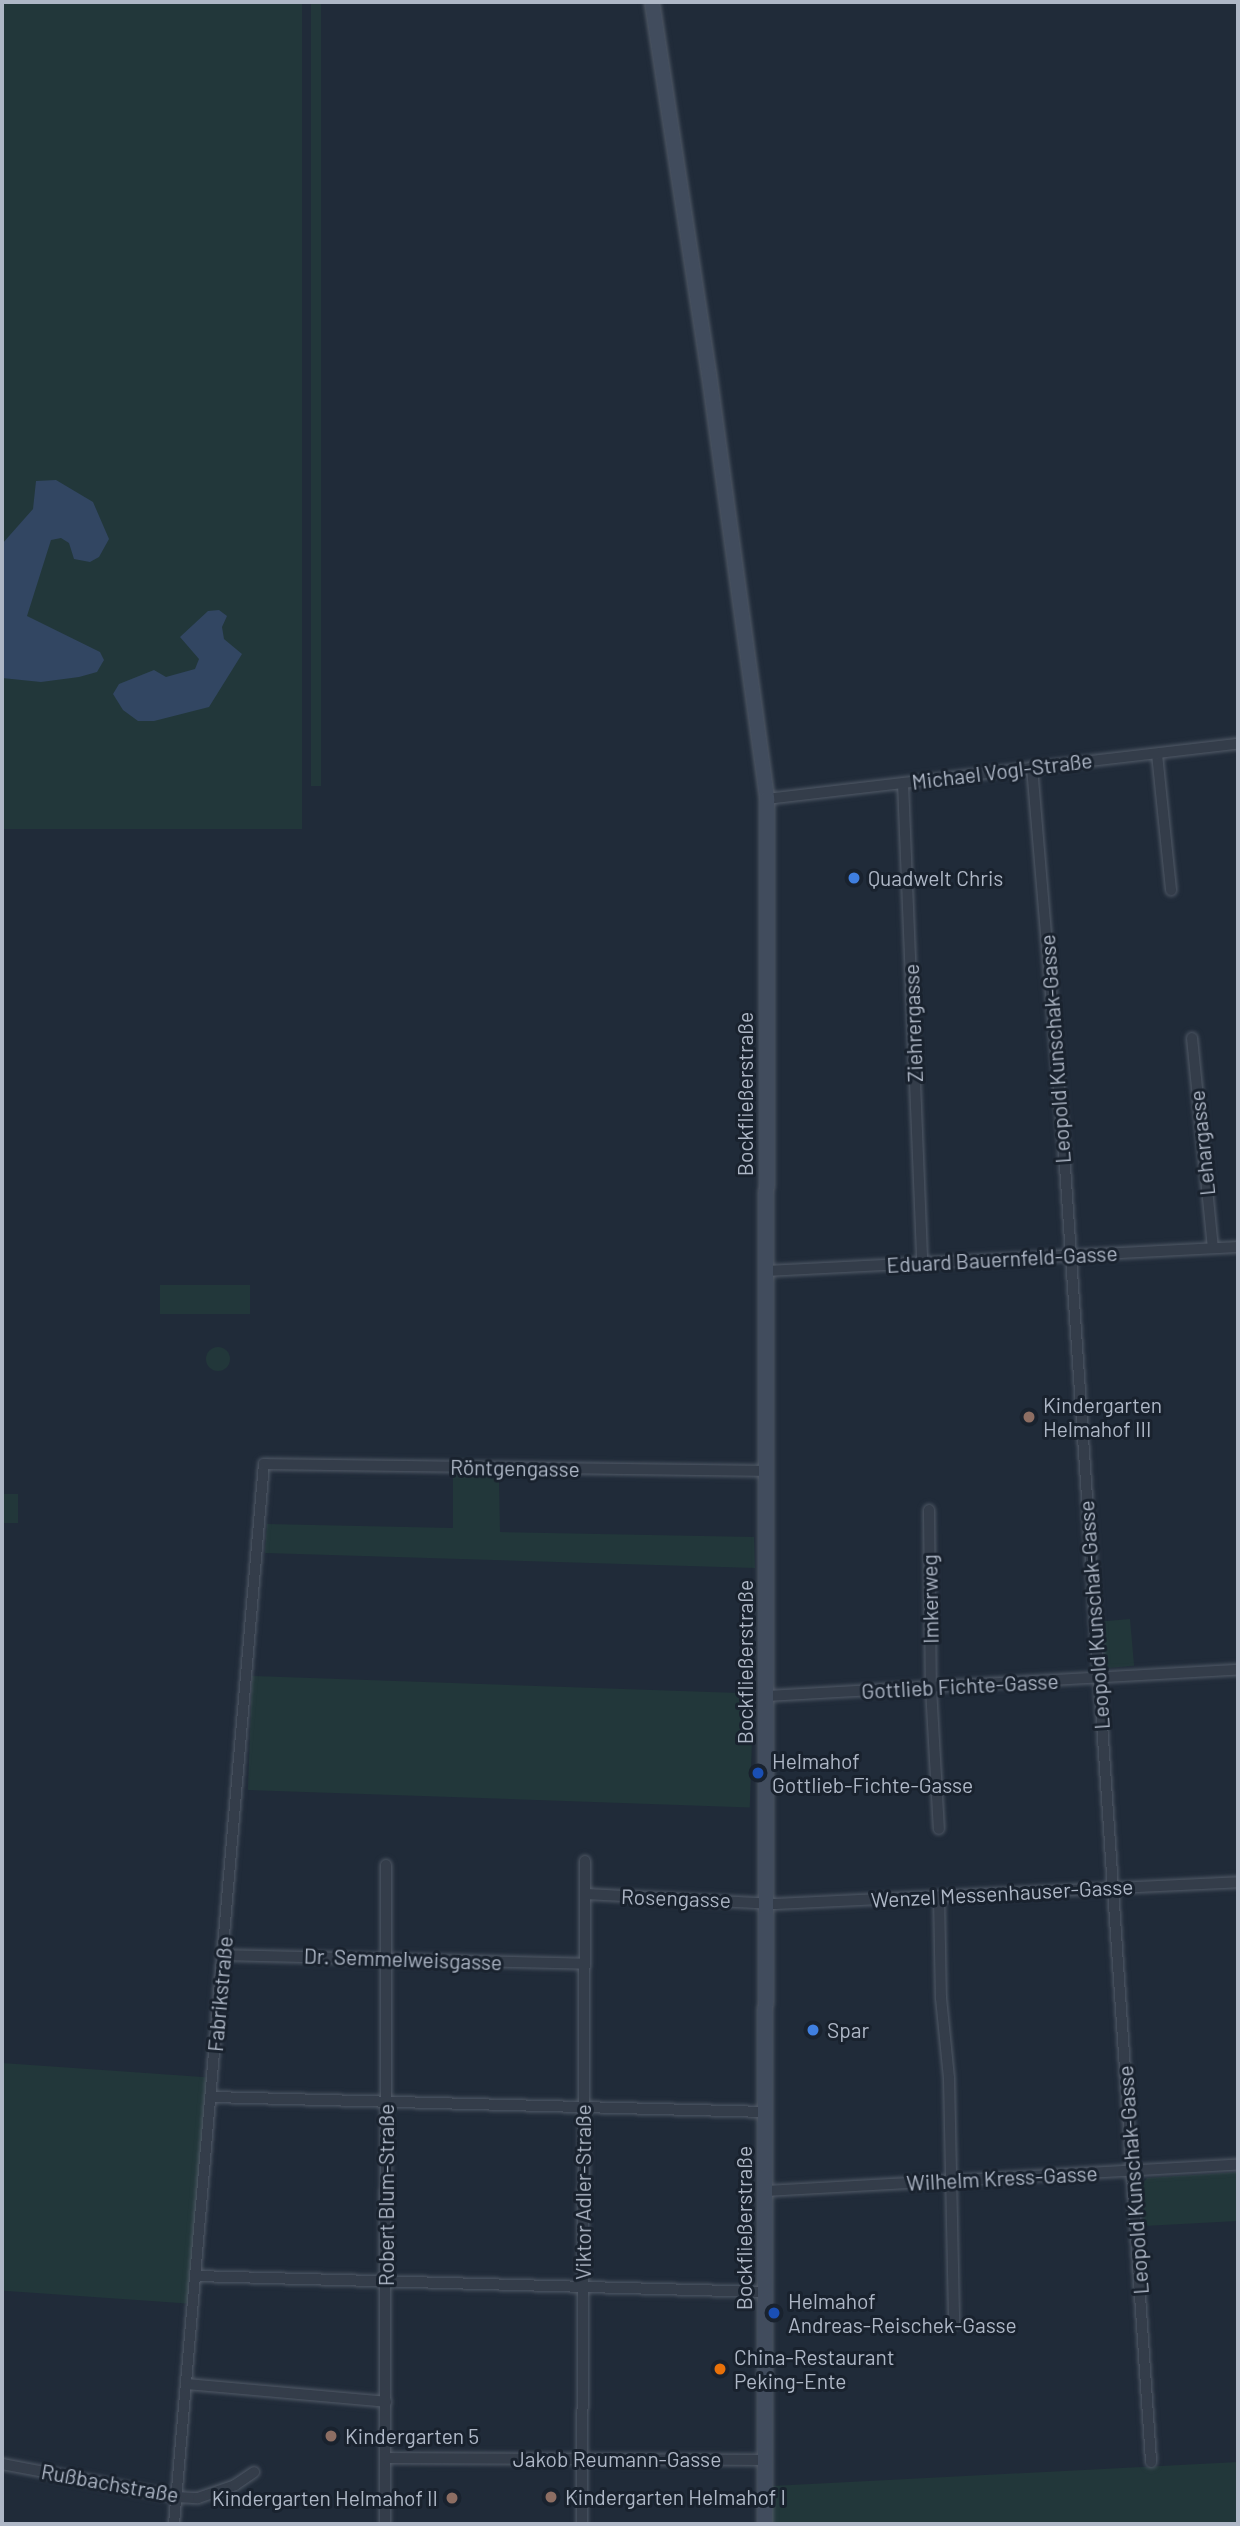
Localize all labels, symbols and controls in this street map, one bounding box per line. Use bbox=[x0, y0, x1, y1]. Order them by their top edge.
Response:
street label: Michael Vogl-Straße bbox=[910, 747, 1094, 795]
place label: Quadwelt Chris bbox=[868, 865, 1003, 891]
marker: Quadwelt Chris bbox=[846, 870, 862, 886]
street label: Leopold Kunschak-Gasse bbox=[1034, 934, 1076, 1164]
street label: Ziehrergasse bbox=[898, 963, 928, 1083]
street label: Bockfließerstraße bbox=[732, 1012, 758, 1176]
street label: Lehargasse bbox=[1184, 1089, 1220, 1197]
street label: Eduard Bauernfeld-Gasse bbox=[886, 1240, 1118, 1278]
place label: Kindergarten Helmahof III bbox=[1043, 1392, 1162, 1442]
marker: Kindergarten Helmahof III bbox=[1021, 1409, 1037, 1425]
street label: Röntgengasse bbox=[450, 1454, 580, 1482]
street label: Leopold Kunschak-Gasse bbox=[1073, 1500, 1115, 1730]
street label: Imkerweg bbox=[917, 1554, 943, 1644]
street label: Bockfließerstraße bbox=[732, 1580, 758, 1744]
street label: Gottlieb Fichte-Gasse bbox=[861, 1668, 1059, 1704]
place label: Helmahof Gottlieb-Fichte-Gasse bbox=[772, 1748, 973, 1798]
marker: Helmahof Gottlieb-Fichte-Gasse bbox=[750, 1765, 766, 1781]
street label: Wenzel Messenhauser-Gasse bbox=[870, 1874, 1134, 1912]
street label: Rosengasse bbox=[621, 1883, 731, 1913]
street label: Fabrikstraße bbox=[202, 1935, 238, 2053]
street label: Dr. Semmelweisgasse bbox=[303, 1943, 503, 1975]
place label: Spar bbox=[827, 2017, 869, 2043]
marker: Spar bbox=[805, 2022, 821, 2038]
street label: Leopold Kunschak-Gasse bbox=[1112, 2065, 1154, 2295]
street label: Robert Blum-Straße bbox=[373, 2104, 399, 2286]
street label: Viktor Adler-Straße bbox=[570, 2104, 596, 2280]
street label: Bockfließerstraße bbox=[731, 2146, 757, 2310]
street label: Wilhelm Kress-Gasse bbox=[906, 2160, 1098, 2196]
place label: Helmahof Andreas-Reischek-Gasse bbox=[788, 2288, 1017, 2338]
marker: Helmahof Andreas-Reischek-Gasse bbox=[766, 2305, 782, 2321]
place label: China-Restaurant Peking-Ente bbox=[734, 2344, 895, 2394]
marker: China-Restaurant Peking-Ente bbox=[712, 2361, 728, 2377]
place label: Kindergarten 5 bbox=[345, 2423, 479, 2449]
marker: Kindergarten 5 bbox=[323, 2428, 339, 2444]
street label: Jakob Reumann-Gasse bbox=[513, 2446, 721, 2472]
street label: Rußbachstraße bbox=[39, 2459, 181, 2507]
place label: Kindergarten Helmahof I bbox=[565, 2484, 786, 2510]
place label: Kindergarten Helmahof II bbox=[212, 2485, 438, 2511]
marker: Kindergarten Helmahof I bbox=[543, 2489, 559, 2505]
marker: Kindergarten Helmahof II bbox=[444, 2490, 460, 2506]

